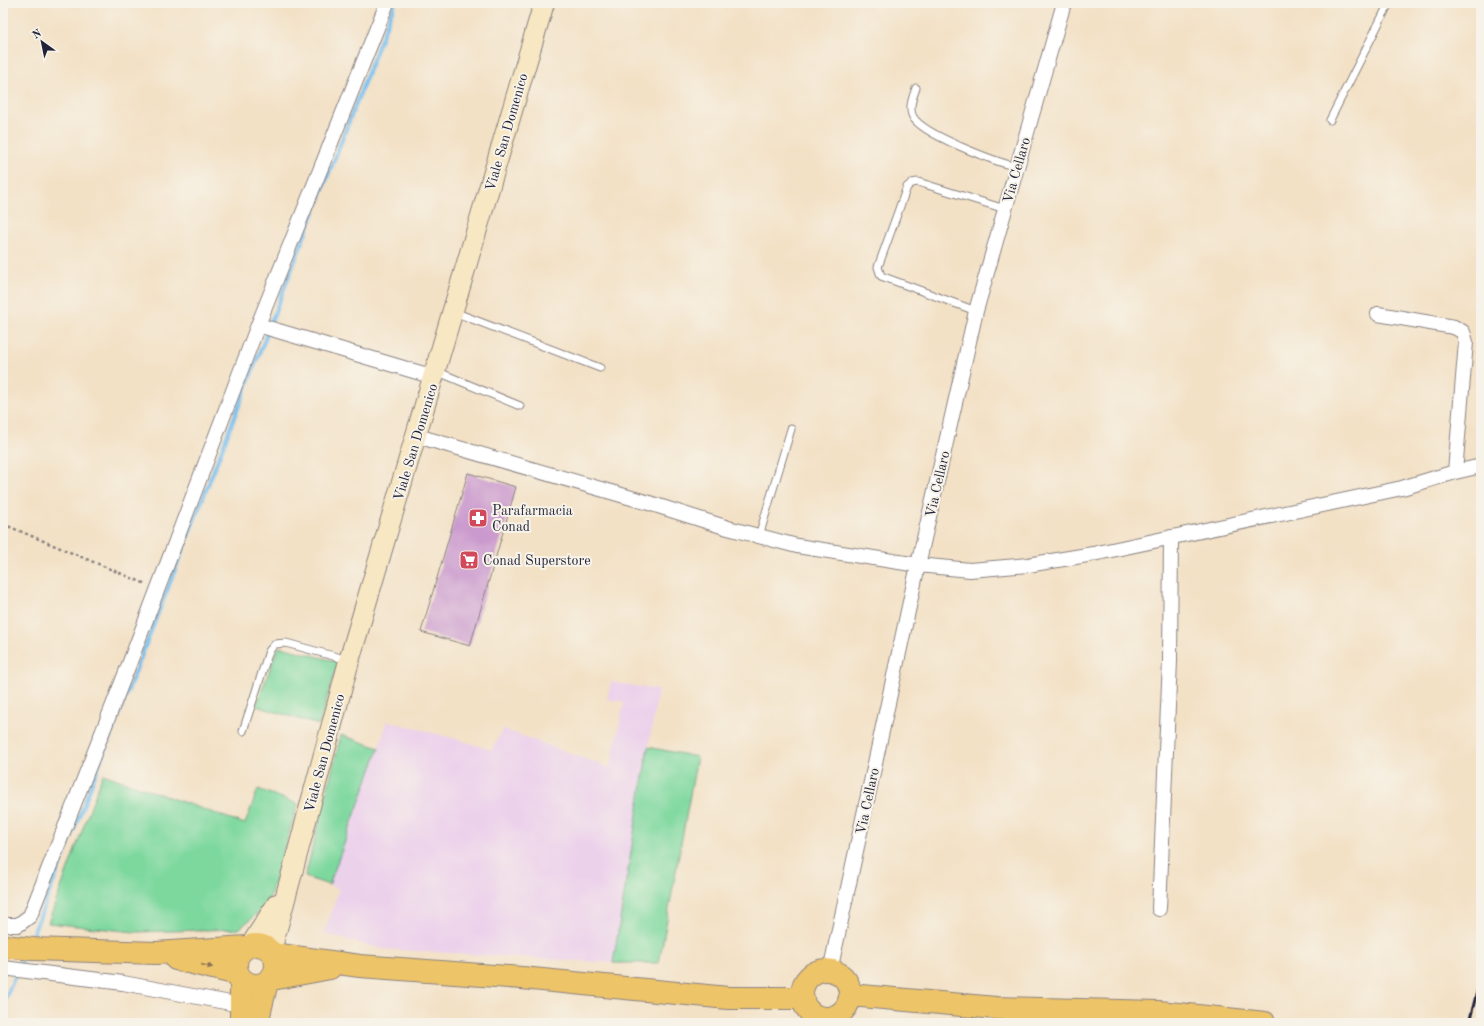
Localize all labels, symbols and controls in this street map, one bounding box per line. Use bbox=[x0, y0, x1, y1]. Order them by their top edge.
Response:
north arrow bbox=[22, 22, 62, 62]
text: N bbox=[31, 28, 44, 42]
street label: Viale San Domenico bbox=[483, 72, 531, 193]
street label: Via Cellaro bbox=[1001, 136, 1033, 205]
street label: Viale San Domenico bbox=[391, 382, 440, 503]
street label: Via Cellaro bbox=[924, 450, 952, 519]
place label: Parafarmacia Conad bbox=[492, 504, 573, 534]
pharmacy icon: Parafarmacia Conad bbox=[467, 507, 489, 529]
supermarket icon: Conad Superstore bbox=[458, 549, 480, 571]
place label: Conad Superstore bbox=[483, 554, 591, 568]
street label: Viale San Domenico bbox=[302, 693, 348, 814]
street label: Via Cellaro bbox=[854, 767, 882, 836]
one-way arrow bbox=[201, 964, 213, 970]

